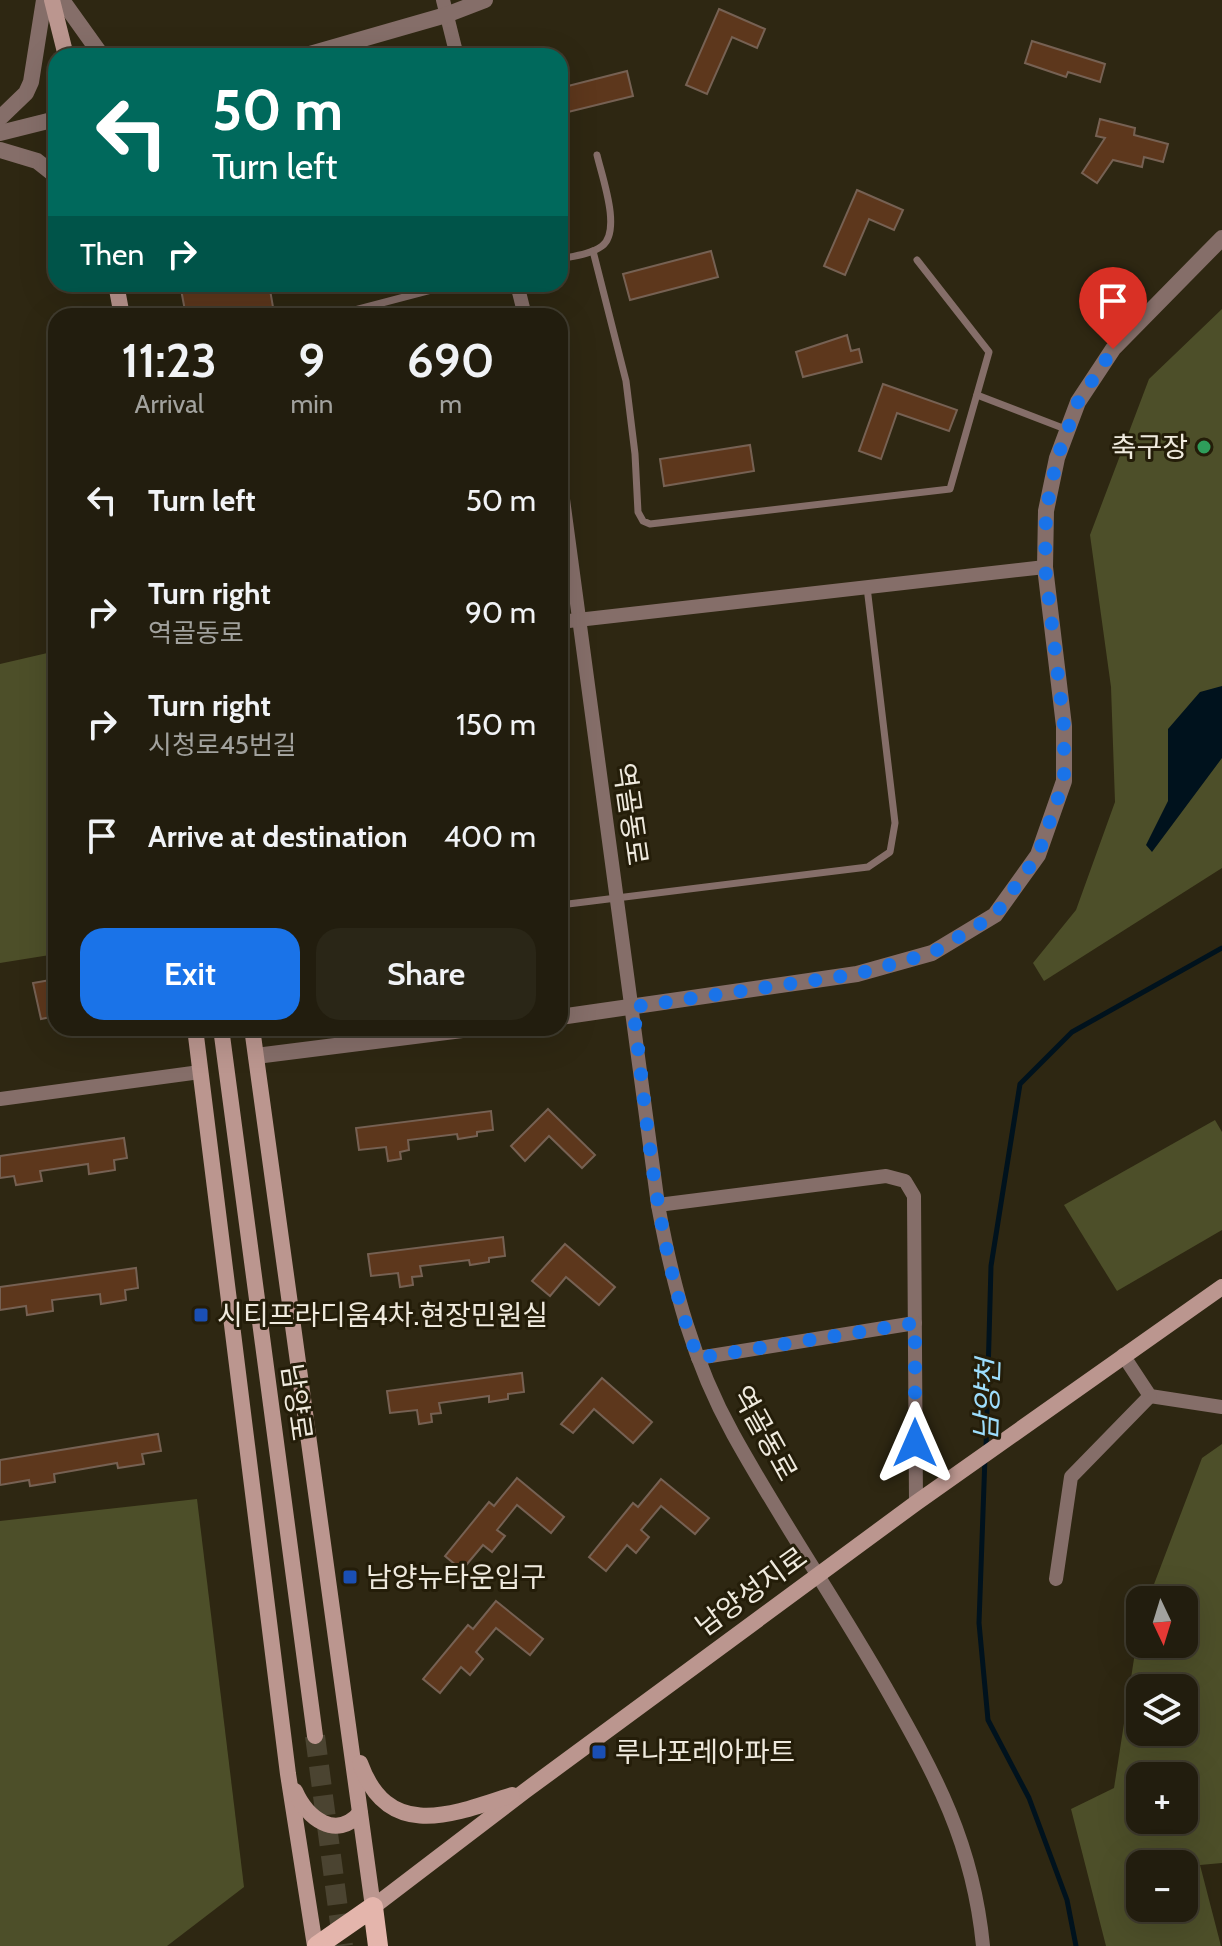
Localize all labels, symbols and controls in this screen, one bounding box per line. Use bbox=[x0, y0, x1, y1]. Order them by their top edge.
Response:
text: 50 m bbox=[212, 76, 343, 144]
icon: left bbox=[80, 80, 184, 184]
text: Turn left bbox=[212, 144, 337, 188]
icon: right bbox=[160, 232, 204, 276]
text: Then bbox=[80, 236, 144, 273]
pin bbox=[1079, 267, 1147, 349]
icon: arrive bbox=[1091, 279, 1135, 323]
text: 11:23 bbox=[121, 331, 217, 389]
text: 9 bbox=[298, 331, 325, 389]
text: 690 bbox=[407, 331, 495, 389]
text: Arrival bbox=[135, 388, 204, 420]
text: min bbox=[290, 388, 333, 420]
text: m bbox=[439, 388, 462, 420]
place label: 축구장 bbox=[1111, 430, 1188, 464]
marker: 축구장 bbox=[1195, 438, 1213, 456]
icon: left bbox=[80, 478, 124, 522]
text: Turn left bbox=[148, 482, 256, 519]
text: 50 m bbox=[466, 482, 536, 519]
text: Turn right bbox=[148, 575, 271, 612]
icon: right bbox=[80, 590, 124, 634]
text: 90 m bbox=[465, 594, 536, 631]
text: 역골동로 bbox=[148, 617, 244, 649]
text: Turn right bbox=[148, 687, 271, 724]
icon: right bbox=[80, 702, 124, 746]
text: 150 m bbox=[456, 706, 536, 743]
text: 시청로45번길 bbox=[148, 729, 297, 761]
street label: 역골동로 bbox=[607, 761, 655, 867]
icon: arrive bbox=[80, 814, 124, 858]
text: Arrive at destination bbox=[148, 818, 408, 855]
text: 400 m bbox=[444, 818, 536, 855]
button: Exit bbox=[80, 928, 300, 1020]
button: Share bbox=[316, 928, 536, 1020]
place label: 시티프라디움4차.현장민원실 bbox=[217, 1298, 548, 1332]
marker: 시티프라디움4차.현장민원실 bbox=[192, 1306, 210, 1324]
water label: 남양천 bbox=[967, 1355, 1007, 1442]
street label: 남양로 bbox=[275, 1361, 319, 1443]
street label: 역골동로 bbox=[725, 1380, 805, 1486]
position arrow bbox=[873, 1401, 957, 1485]
street label: 남양성지로 bbox=[689, 1539, 813, 1643]
place label: 남양뉴타운입구 bbox=[366, 1560, 546, 1594]
marker: 남양뉴타운입구 bbox=[341, 1568, 359, 1586]
north arrow bbox=[1126, 1586, 1198, 1658]
map controls bbox=[1126, 1586, 1198, 1922]
button: layers bbox=[1126, 1674, 1198, 1746]
place label: 루나포레아파트 bbox=[615, 1735, 795, 1769]
marker: 루나포레아파트 bbox=[590, 1743, 608, 1761]
button: + bbox=[1126, 1762, 1198, 1834]
button: − bbox=[1126, 1850, 1198, 1922]

